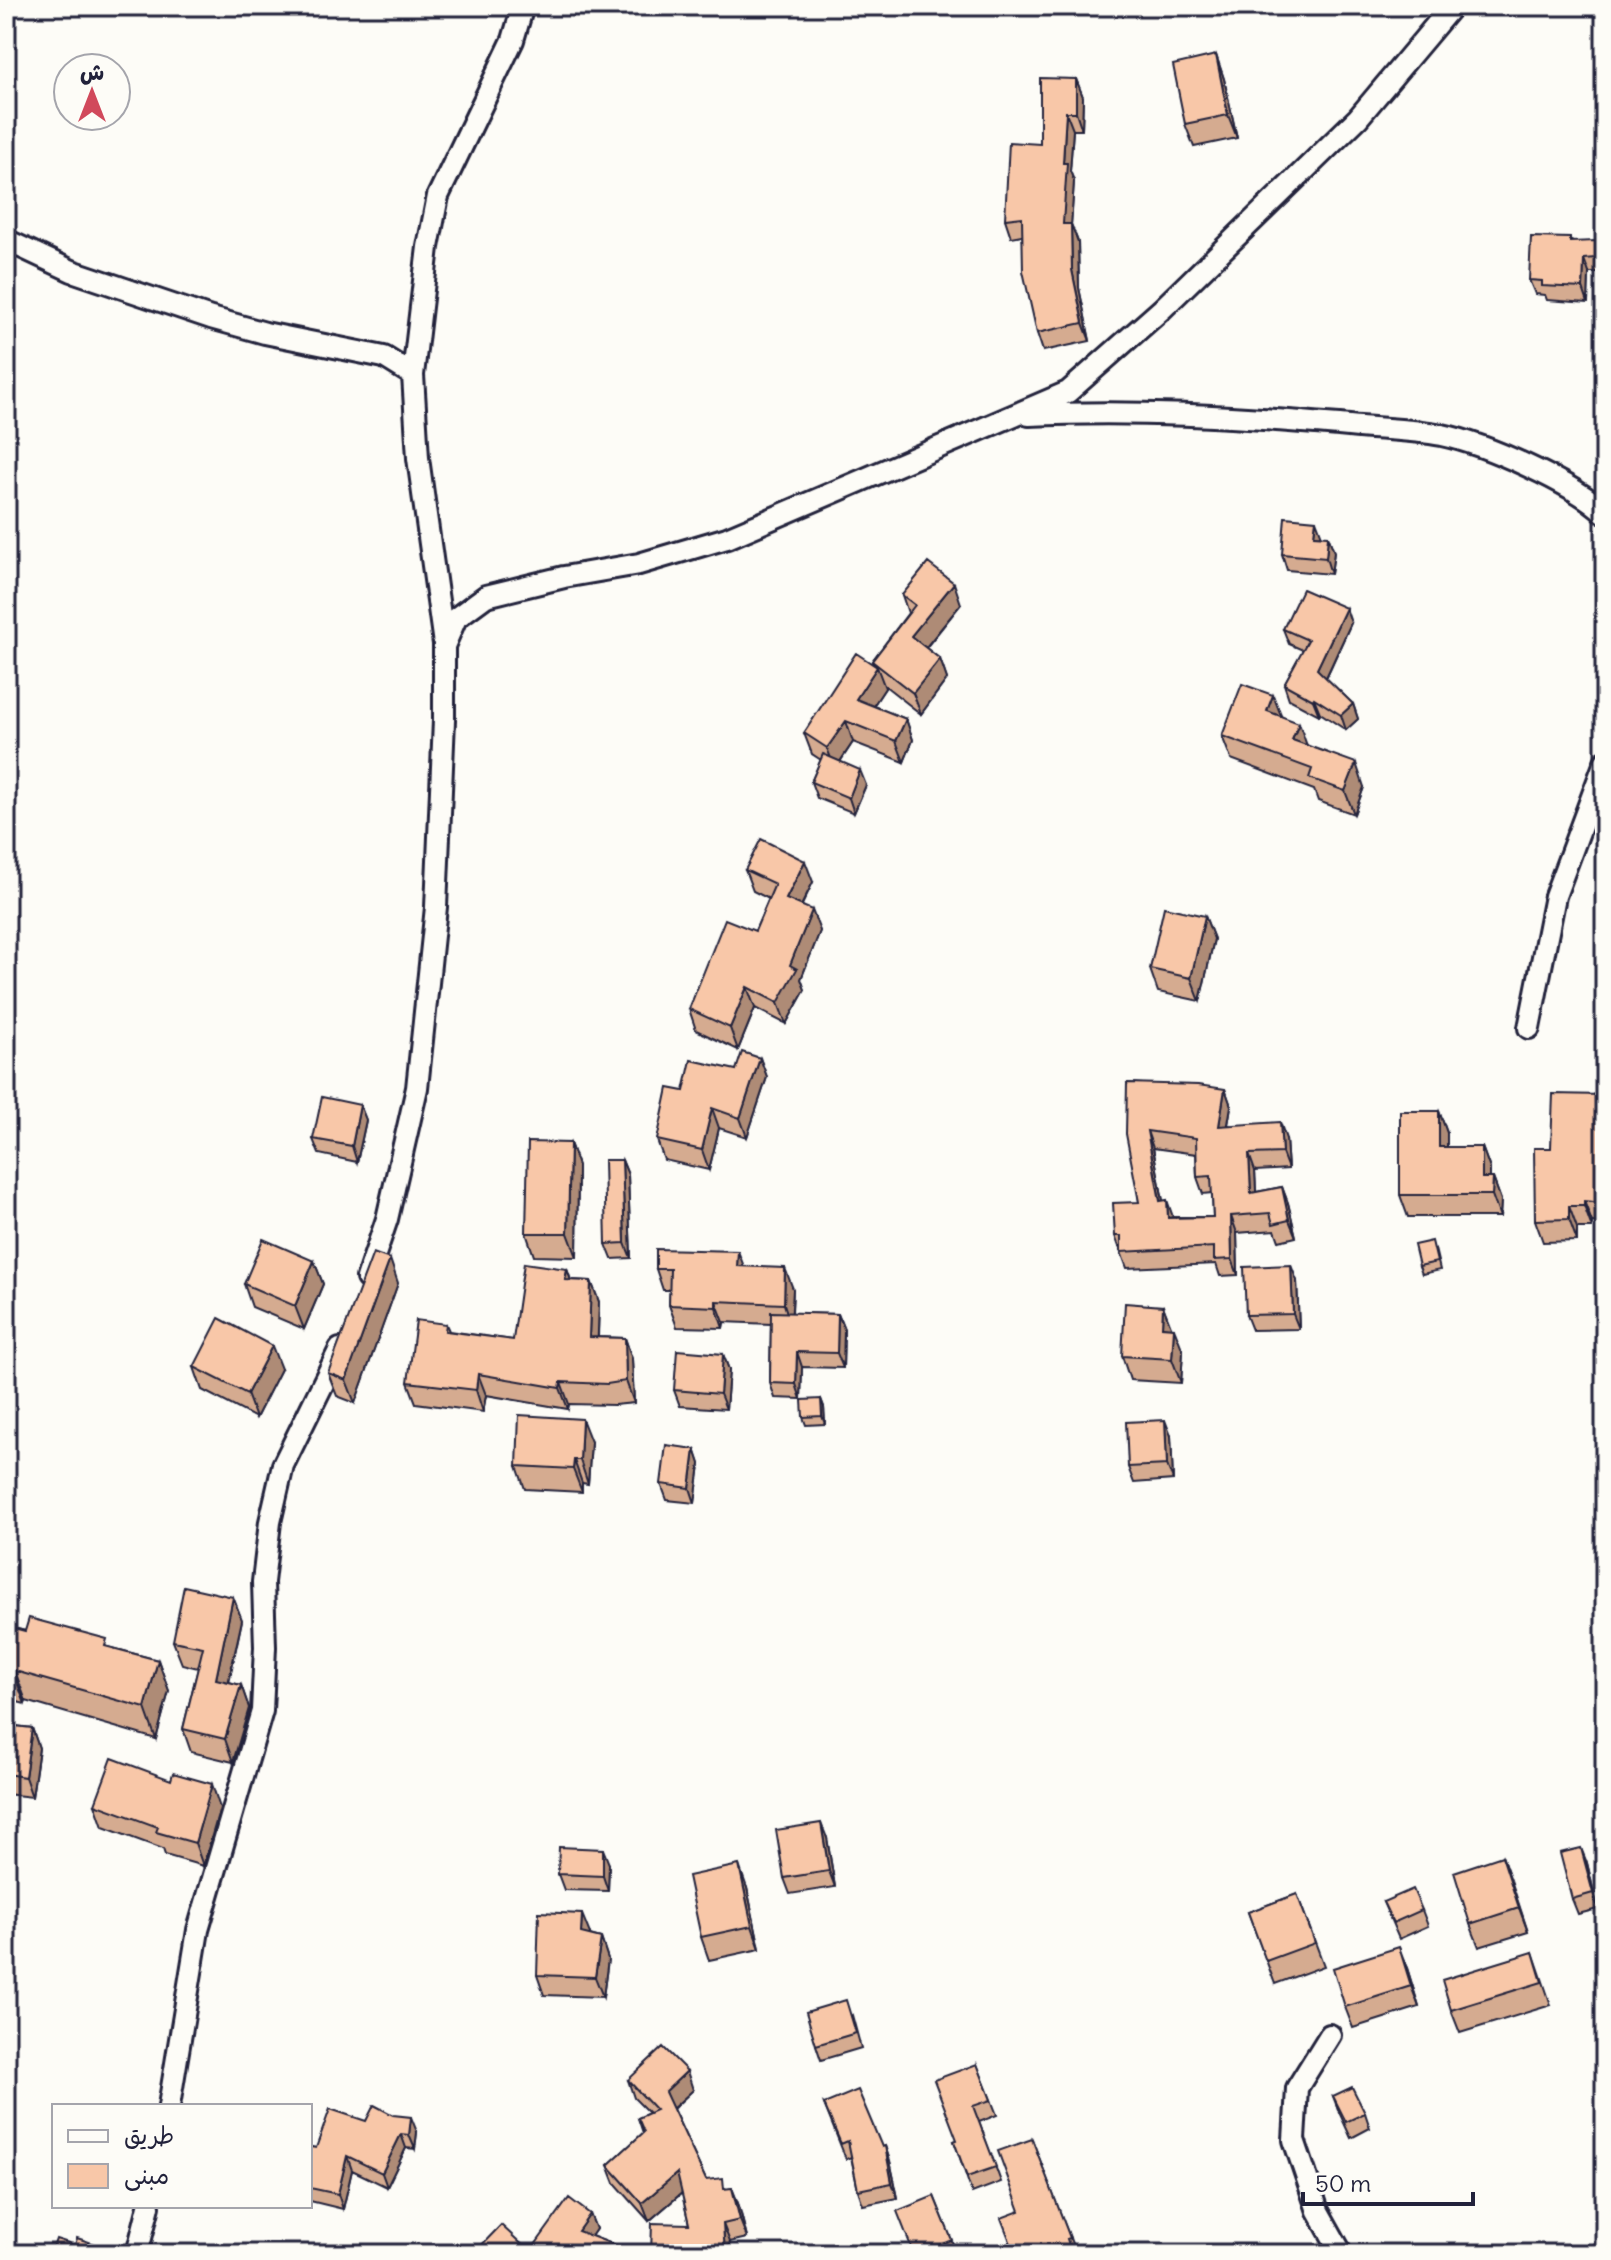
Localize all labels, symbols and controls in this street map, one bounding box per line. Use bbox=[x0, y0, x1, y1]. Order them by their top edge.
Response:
north arrow bbox=[52, 52, 132, 132]
text: ش bbox=[80, 58, 104, 86]
legend bbox=[52, 2104, 312, 2208]
text: طريق bbox=[124, 2120, 174, 2150]
scale bar bbox=[1303, 2156, 1473, 2206]
text: مبنى bbox=[124, 2160, 169, 2191]
text: 50 m bbox=[1315, 2168, 1371, 2198]

